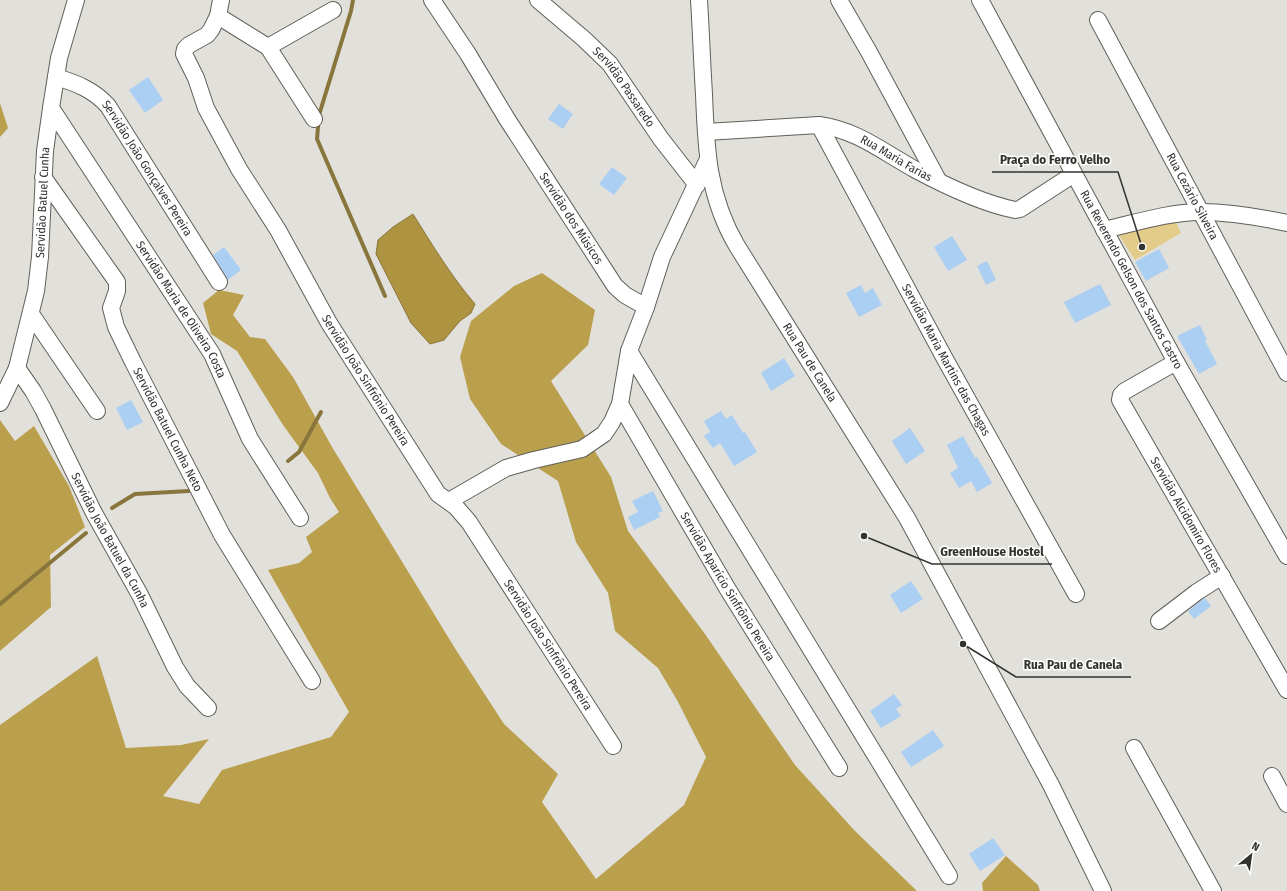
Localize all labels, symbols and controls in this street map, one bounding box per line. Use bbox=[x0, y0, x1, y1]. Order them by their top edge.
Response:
street label: Servidão Passaredo bbox=[590, 44, 658, 130]
street label: Servidão João Gonçalves Pereira bbox=[99, 97, 195, 239]
street label: Rua Maria Farias bbox=[858, 132, 934, 184]
street label: Servidão Batuel Cunha bbox=[33, 146, 53, 258]
callout: Praça do Ferro Velho bbox=[992, 147, 1118, 172]
street label: Rua Cezário Silveira bbox=[1164, 151, 1221, 242]
text: Praça do Ferro Velho bbox=[1000, 152, 1110, 168]
street label: Servidão dos Músicos bbox=[537, 170, 606, 267]
street label: Rua Reverendo Gelson dos Santos Castro bbox=[1077, 188, 1186, 372]
street label: Servidão Maria de Oliveira Costa bbox=[133, 238, 229, 380]
street label: Servidão Maria Martins das Chagas bbox=[899, 282, 993, 438]
street label: Servidão João Sinfrônio Pereira bbox=[319, 312, 413, 449]
street label: Rua Pau de Canela bbox=[780, 320, 840, 405]
street label: Servidão Batuel Cunha Neto bbox=[130, 365, 205, 494]
street label: Servidão Alcidomiro Flores bbox=[1147, 455, 1225, 575]
street label: Servidão João Batuel da Cunha bbox=[68, 470, 152, 610]
street label: Servidão Aparício Sinfrônio Pereira bbox=[678, 510, 778, 664]
callout: GreenHouse Hostel bbox=[932, 539, 1052, 564]
text: GreenHouse Hostel bbox=[940, 544, 1044, 559]
street label: Servidão João Sinfrônio Pereira bbox=[501, 577, 595, 713]
callout: Rua Pau de Canela bbox=[1016, 652, 1131, 677]
text: Rua Pau de Canela bbox=[1024, 657, 1123, 672]
north arrow bbox=[1231, 835, 1271, 875]
text: N bbox=[1250, 839, 1262, 854]

